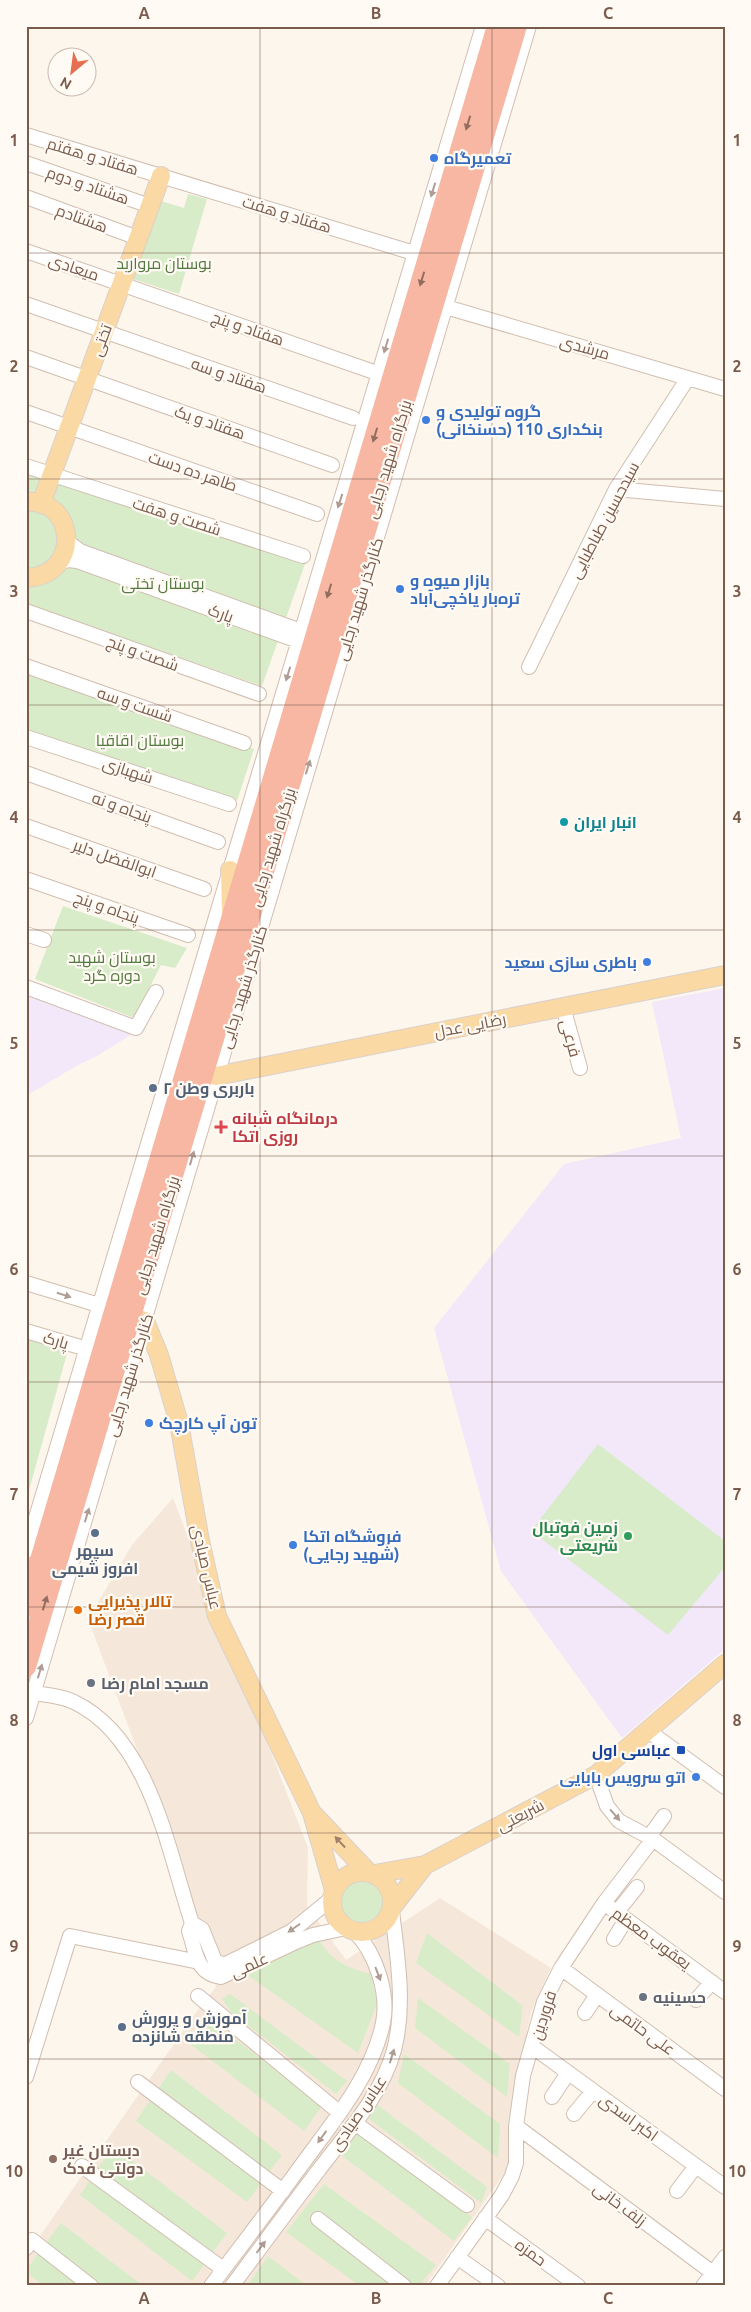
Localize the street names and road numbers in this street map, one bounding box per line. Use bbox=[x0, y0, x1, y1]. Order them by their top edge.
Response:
street label: هفتاد و هفتم bbox=[44, 134, 141, 181]
street label: هشتاد و دوم bbox=[43, 162, 132, 210]
street label: هفتاد و هفت bbox=[240, 192, 334, 237]
street label: هشتادم bbox=[53, 200, 110, 238]
street label: میعادی bbox=[46, 250, 101, 286]
street label: هفتاد و پنج bbox=[209, 307, 286, 352]
street label: تختی bbox=[87, 321, 117, 359]
street label: مرشدی bbox=[557, 331, 612, 365]
street label: هفتاد و سه bbox=[189, 354, 269, 397]
street label: بزرگراه شهید رجایی bbox=[361, 397, 417, 521]
street label: هفتاد و یک bbox=[172, 402, 248, 443]
street label: طاهر ده دست bbox=[146, 447, 240, 496]
street label: سیدحسین طباطبایی bbox=[566, 459, 644, 582]
street label: شصت و هفت bbox=[130, 493, 224, 540]
street label: کنارگذر شهید رجایی bbox=[332, 535, 388, 663]
street label: پارک bbox=[205, 600, 237, 629]
street label: شصت و پنج bbox=[104, 632, 181, 677]
street label: شست و سه bbox=[95, 683, 175, 726]
street label: شهبازی bbox=[100, 753, 155, 788]
street label: بزرگراه شهید رجایی bbox=[245, 785, 301, 909]
street label: پنجاه و نه bbox=[89, 788, 155, 829]
street label: ابوالفضل دلیر bbox=[69, 835, 159, 883]
street label: پنجاه و پنج bbox=[71, 887, 143, 930]
street label: کنارگذر شهید رجایی bbox=[216, 923, 272, 1051]
street label: رضایی عدل bbox=[433, 1009, 508, 1043]
street label: فرعی bbox=[555, 1017, 585, 1059]
street label: بزرگراه شهید رجایی bbox=[129, 1173, 185, 1297]
street label: کنارگذر شهید رجایی bbox=[102, 1311, 158, 1439]
street label: پارک bbox=[40, 1328, 72, 1355]
street label: عباس صیادی bbox=[187, 1523, 226, 1612]
street label: شریعتی bbox=[493, 1795, 548, 1837]
street label: یعقوب معظم bbox=[607, 1903, 696, 1976]
street label: علمی bbox=[227, 1949, 271, 1983]
street label: فروردین bbox=[527, 1988, 561, 2042]
street label: علی حاتمی bbox=[606, 2000, 679, 2060]
street label: عباس صیادی bbox=[326, 2072, 391, 2155]
street label: اکبر اسدی bbox=[595, 2090, 662, 2146]
street label: زلف خانی bbox=[589, 2178, 650, 2231]
street label: حمزه bbox=[511, 2235, 550, 2270]

